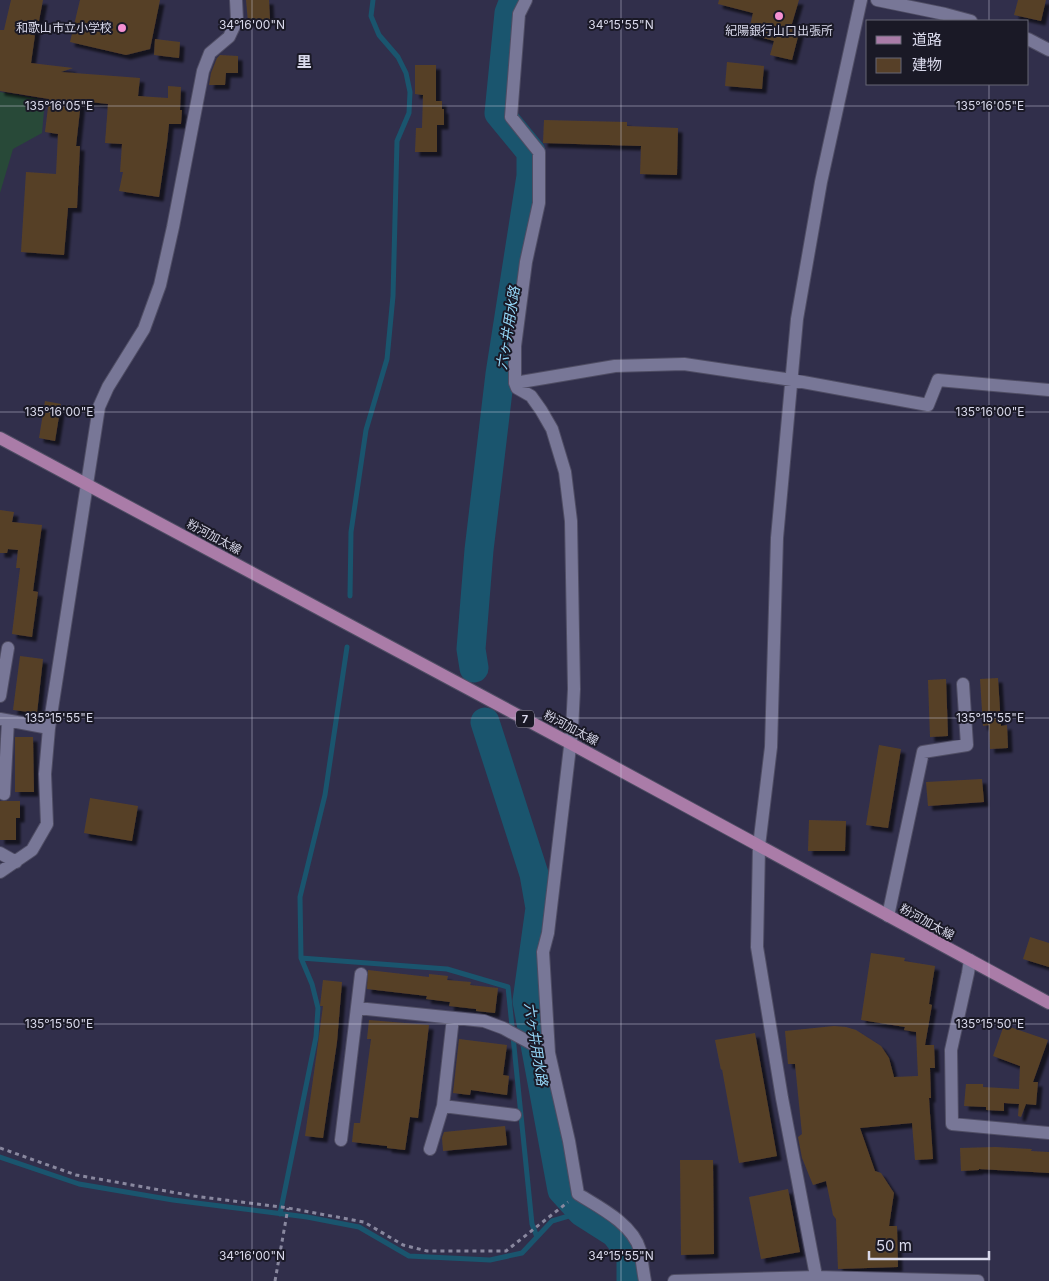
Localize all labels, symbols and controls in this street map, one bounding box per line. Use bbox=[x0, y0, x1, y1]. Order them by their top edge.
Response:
marker: 紀陽銀行山口出張所 bbox=[773, 10, 785, 22]
text: 34°16'00"N bbox=[219, 17, 285, 32]
text: 34°15'55"N bbox=[588, 17, 654, 32]
place label: 和歌山市立小学校 bbox=[16, 20, 112, 35]
legend bbox=[866, 20, 1029, 85]
marker: 和歌山市立小学校 bbox=[116, 22, 128, 34]
place label: 紀陽銀行山口出張所 bbox=[725, 23, 833, 38]
text: 道路 bbox=[912, 30, 942, 49]
district label: 里 bbox=[296, 52, 312, 71]
text: 建物 bbox=[912, 55, 942, 74]
text: 135°16'05"E bbox=[25, 98, 93, 113]
text: 135°16'05"E bbox=[956, 98, 1024, 113]
water label: 六ヶ井用水路 bbox=[493, 284, 523, 371]
text: 135°16'00"E bbox=[25, 404, 93, 419]
text: 135°16'00"E bbox=[956, 404, 1024, 419]
street label: 粉河加太線 bbox=[184, 516, 244, 557]
street label: 粉河加太線 bbox=[541, 707, 601, 748]
text: 135°15'55"E bbox=[25, 710, 93, 725]
text: 135°15'55"E bbox=[956, 710, 1024, 725]
road number: 7 bbox=[516, 711, 534, 728]
street label: 粉河加太線 bbox=[897, 900, 957, 943]
water label: 六ヶ井用水路 bbox=[522, 1001, 552, 1088]
text: 135°15'50"E bbox=[25, 1016, 93, 1031]
text: 135°15'50"E bbox=[956, 1016, 1024, 1031]
scale bar bbox=[869, 1228, 989, 1260]
text: 50 m bbox=[876, 1236, 912, 1255]
text: 34°16'00"N bbox=[219, 1248, 285, 1263]
text: 34°15'55"N bbox=[588, 1248, 654, 1263]

